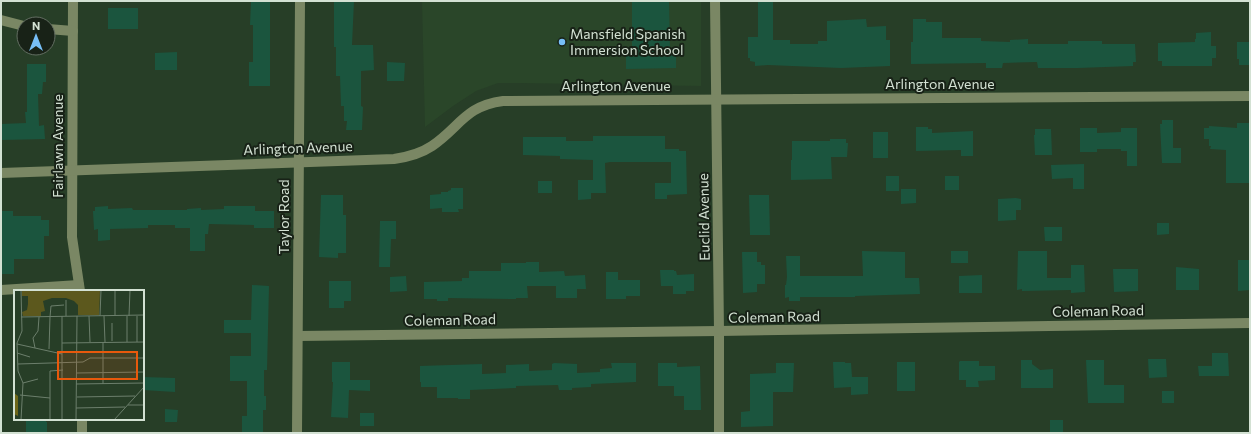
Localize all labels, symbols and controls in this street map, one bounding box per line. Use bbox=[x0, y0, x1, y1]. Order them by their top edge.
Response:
north arrow bbox=[16, 16, 56, 56]
text: N bbox=[32, 19, 40, 32]
place label: Mansfield Spanish Immersion School bbox=[570, 25, 686, 58]
marker: Mansfield Spanish Immersion School bbox=[557, 37, 567, 47]
street label: Arlington Avenue bbox=[885, 75, 995, 92]
street label: Arlington Avenue bbox=[561, 77, 671, 94]
street label: Fairlawn Avenue bbox=[49, 94, 66, 198]
street label: Arlington Avenue bbox=[243, 137, 353, 158]
street label: Euclid Avenue bbox=[694, 173, 713, 261]
street label: Taylor Road bbox=[275, 179, 292, 255]
inset map bbox=[14, 290, 144, 420]
street label: Coleman Road bbox=[1052, 301, 1144, 320]
street label: Coleman Road bbox=[728, 307, 820, 326]
street label: Coleman Road bbox=[404, 310, 496, 329]

